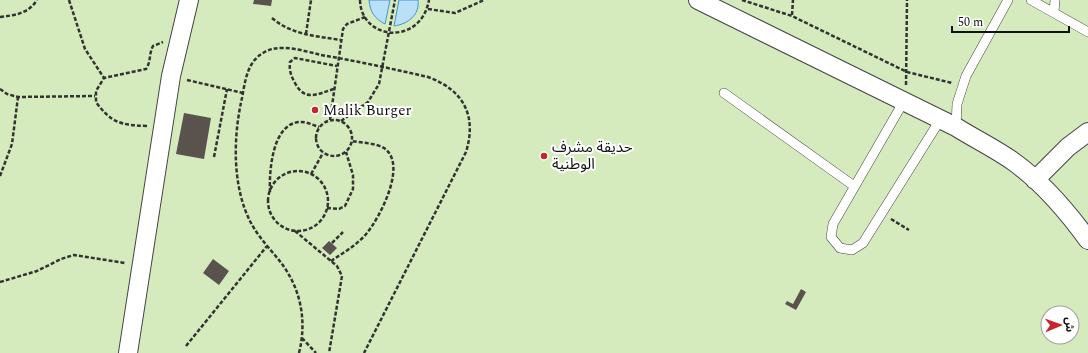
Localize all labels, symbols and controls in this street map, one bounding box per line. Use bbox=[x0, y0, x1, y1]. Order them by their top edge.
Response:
scale bar bbox=[952, 8, 1069, 34]
text: 50 m bbox=[958, 13, 983, 32]
place label: Malik Burger bbox=[323, 99, 411, 122]
marker: Malik Burger bbox=[310, 105, 320, 115]
place label: حديقة مشرف الوطنية bbox=[552, 136, 633, 176]
marker: حديقة مشرف الوطنية bbox=[539, 151, 549, 161]
north arrow bbox=[1040, 305, 1080, 345]
text: ش bbox=[1061, 317, 1078, 332]

